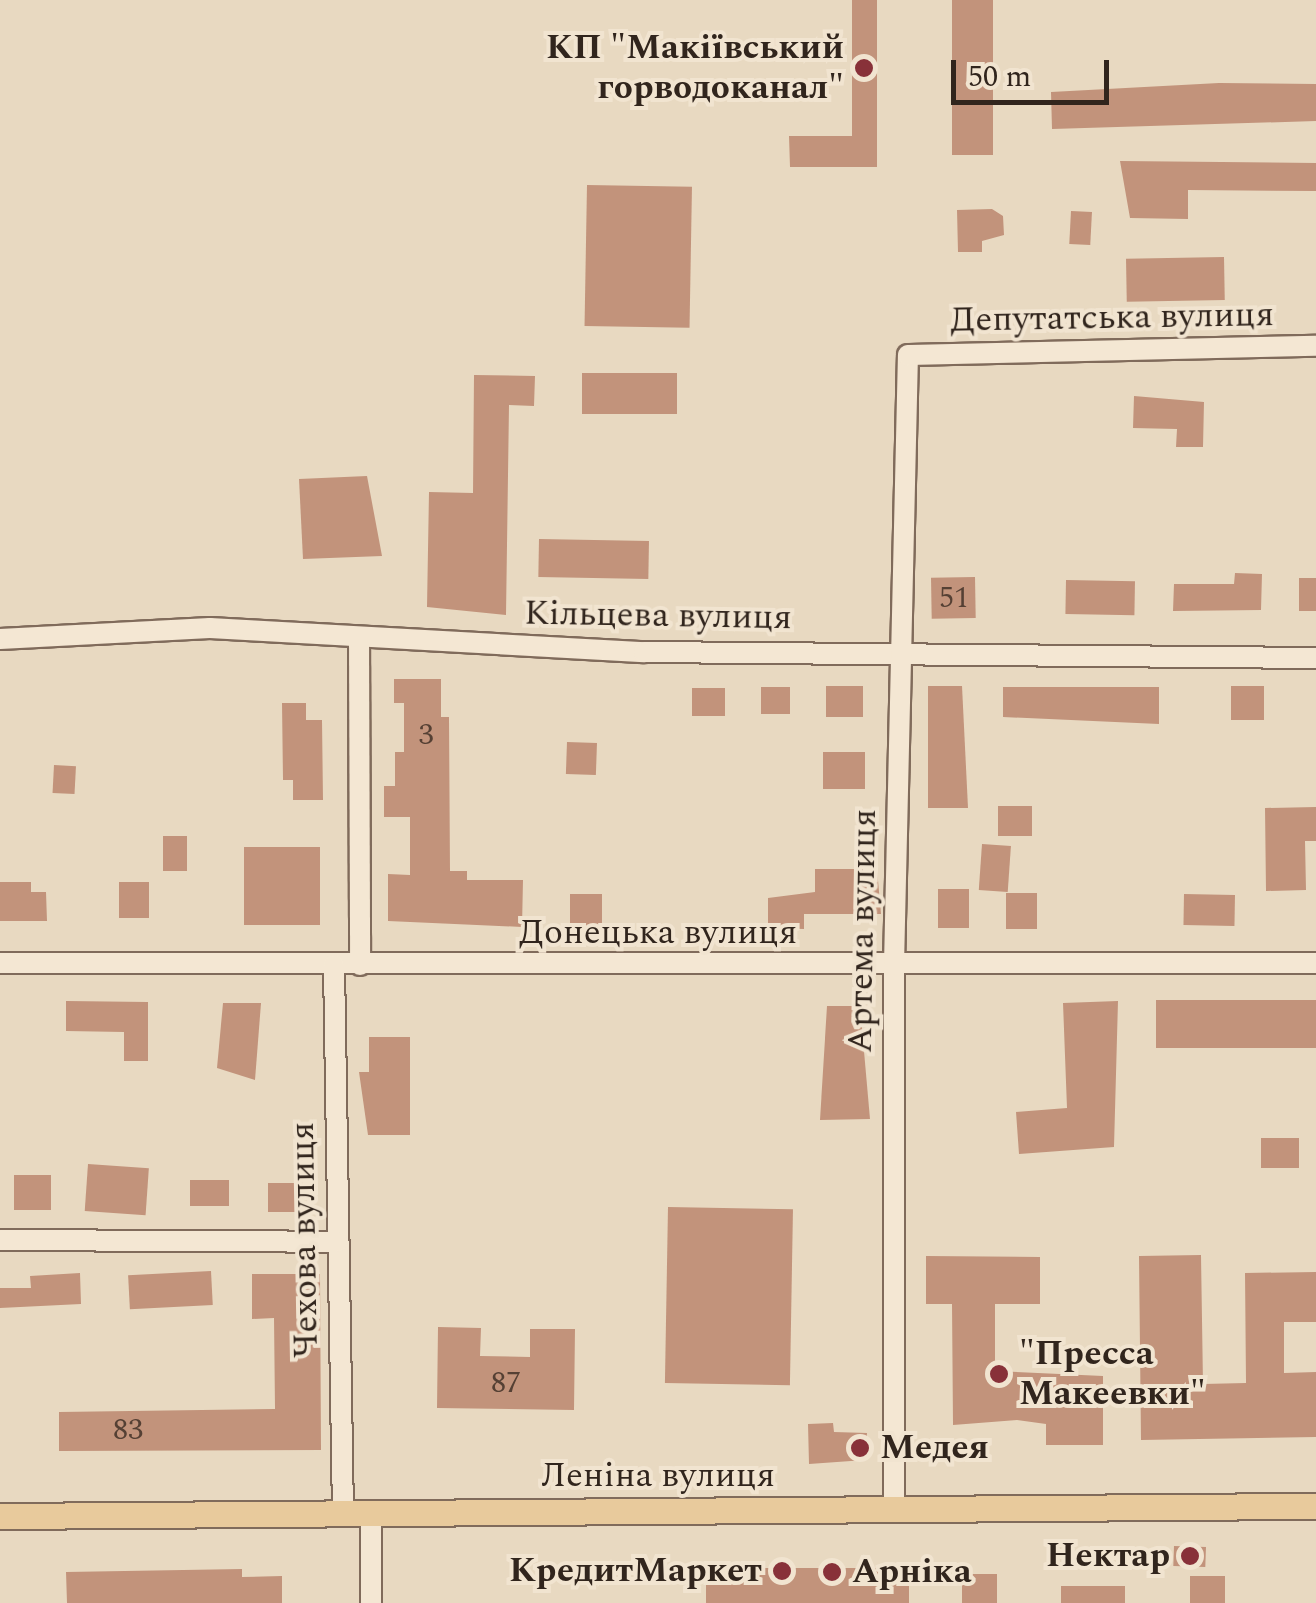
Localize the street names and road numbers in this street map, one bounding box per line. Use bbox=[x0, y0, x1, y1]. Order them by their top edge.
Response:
street label: Депутатська вулиця bbox=[950, 294, 1274, 342]
street label: Кільцева вулиця bbox=[524, 593, 792, 639]
street label: Артема вулиця bbox=[840, 809, 886, 1053]
street label: Донецька вулиця bbox=[519, 912, 797, 954]
street label: Чехова вулиця bbox=[282, 1122, 328, 1358]
street label: Леніна вулиця bbox=[541, 1455, 775, 1497]

